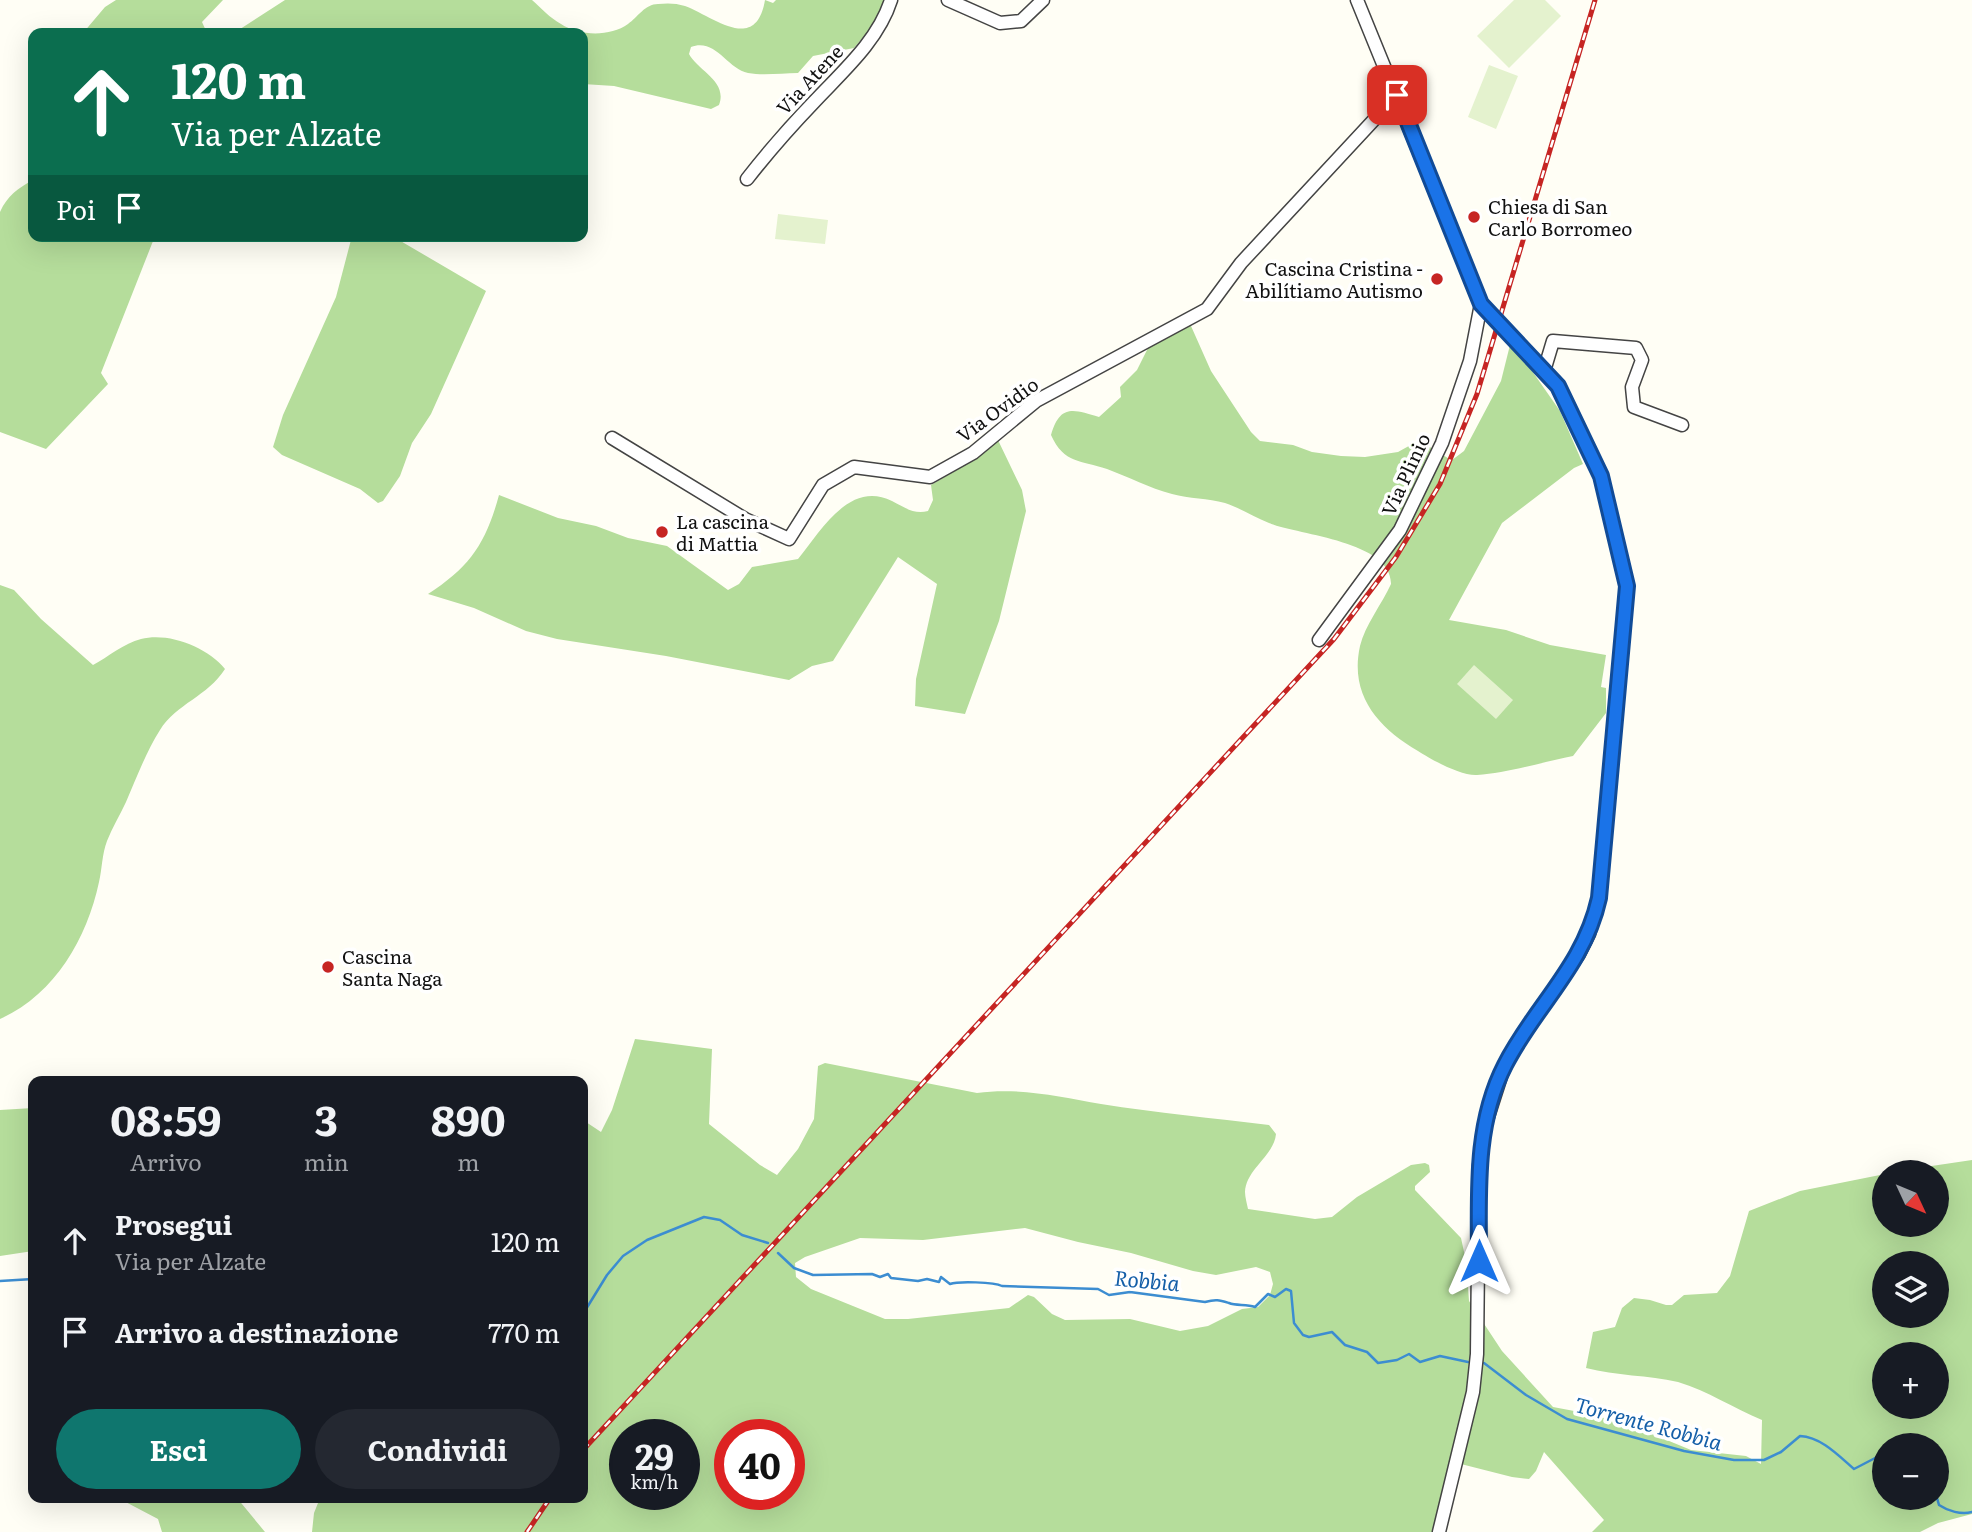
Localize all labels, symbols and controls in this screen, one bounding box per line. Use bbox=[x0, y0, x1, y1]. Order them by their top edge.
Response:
street label: Via Atene bbox=[769, 38, 849, 120]
text: 120 m bbox=[171, 41, 306, 114]
icon: ahead bbox=[56, 56, 147, 147]
pin bbox=[1367, 65, 1427, 125]
icon: arrive bbox=[1378, 76, 1416, 114]
text: Via per Alzate bbox=[171, 108, 382, 156]
text: Poi bbox=[56, 189, 96, 228]
icon: arrive bbox=[110, 189, 148, 227]
place label: Chiesa di San Carlo Borromeo bbox=[1488, 192, 1632, 242]
marker: Chiesa di San Carlo Borromeo bbox=[1466, 209, 1482, 225]
place label: Cascina Cristina - Abilítiamo Autismo bbox=[1245, 254, 1423, 304]
marker: Cascina Cristina - Abilítiamo Autismo bbox=[1429, 271, 1445, 287]
street label: Via Ovidio bbox=[950, 370, 1044, 448]
street label: Via Plinio bbox=[1374, 428, 1436, 520]
place label: La cascina di Mattia bbox=[676, 507, 770, 557]
marker: La cascina di Mattia bbox=[654, 524, 670, 540]
place label: Cascina Santa Naga bbox=[342, 942, 443, 992]
marker: Cascina Santa Naga bbox=[320, 959, 336, 975]
text: 08:59 bbox=[110, 1087, 221, 1149]
text: 3 bbox=[315, 1087, 338, 1149]
text: 890 bbox=[431, 1087, 506, 1149]
text: Arrivo bbox=[130, 1144, 202, 1178]
text: min bbox=[304, 1144, 349, 1178]
text: m bbox=[457, 1144, 480, 1178]
north arrow bbox=[1872, 1160, 1950, 1237]
map controls bbox=[1872, 1160, 1949, 1510]
text: Prosegui bbox=[115, 1204, 232, 1243]
text: 120 m bbox=[491, 1221, 560, 1260]
icon: ahead bbox=[56, 1222, 94, 1260]
position arrow bbox=[1442, 1224, 1516, 1298]
text: Via per Alzate bbox=[115, 1243, 266, 1277]
button: layers bbox=[1872, 1251, 1949, 1328]
water label: Robbia bbox=[1113, 1261, 1181, 1297]
text: Arrivo a destinazione bbox=[115, 1312, 399, 1351]
text: 770 m bbox=[488, 1312, 560, 1351]
icon: arrive bbox=[56, 1313, 94, 1351]
button: + bbox=[1872, 1342, 1949, 1419]
water label: Torrente Robbia bbox=[1572, 1387, 1726, 1457]
button: Esci bbox=[56, 1409, 301, 1489]
button: Condividi bbox=[315, 1409, 560, 1489]
speed limit sign: 40 bbox=[714, 1419, 805, 1510]
text: 29 bbox=[635, 1429, 674, 1481]
button: − bbox=[1872, 1433, 1949, 1510]
text: km/h bbox=[631, 1468, 678, 1495]

